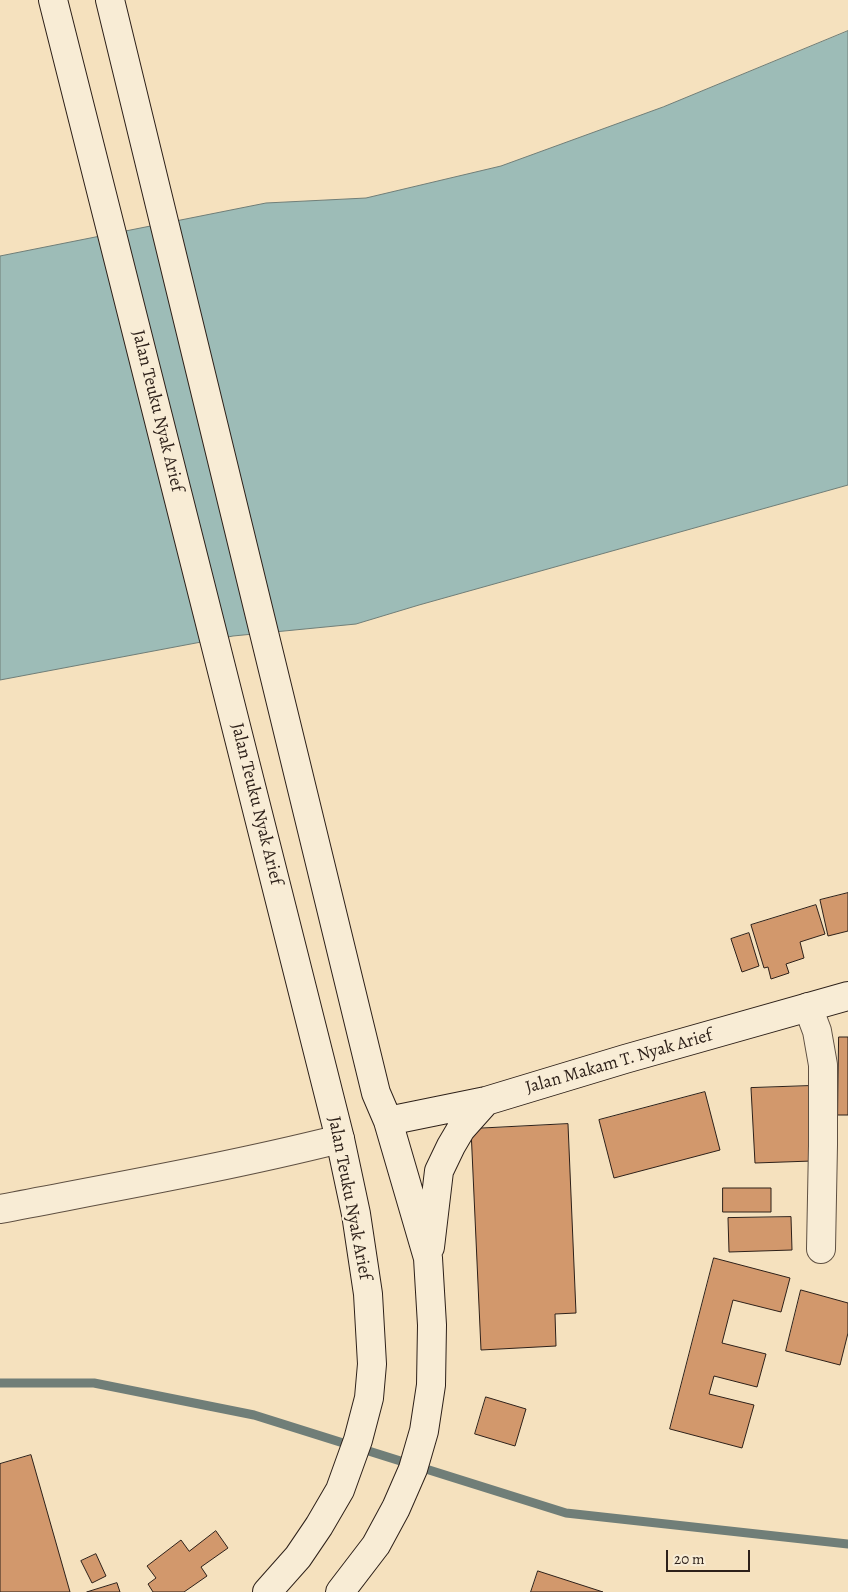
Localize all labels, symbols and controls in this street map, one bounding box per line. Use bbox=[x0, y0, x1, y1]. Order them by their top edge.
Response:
street label: Jalan Teuku Nyak Arief bbox=[126, 328, 188, 494]
street label: Jalan Teuku Nyak Arief bbox=[225, 721, 287, 887]
street label: Jalan Makam T. Nyak Arief bbox=[523, 1025, 715, 1099]
street label: Jalan Teuku Nyak Arief bbox=[323, 1115, 375, 1281]
scale bar bbox=[668, 1540, 752, 1572]
text: 20 m bbox=[674, 1549, 705, 1569]

